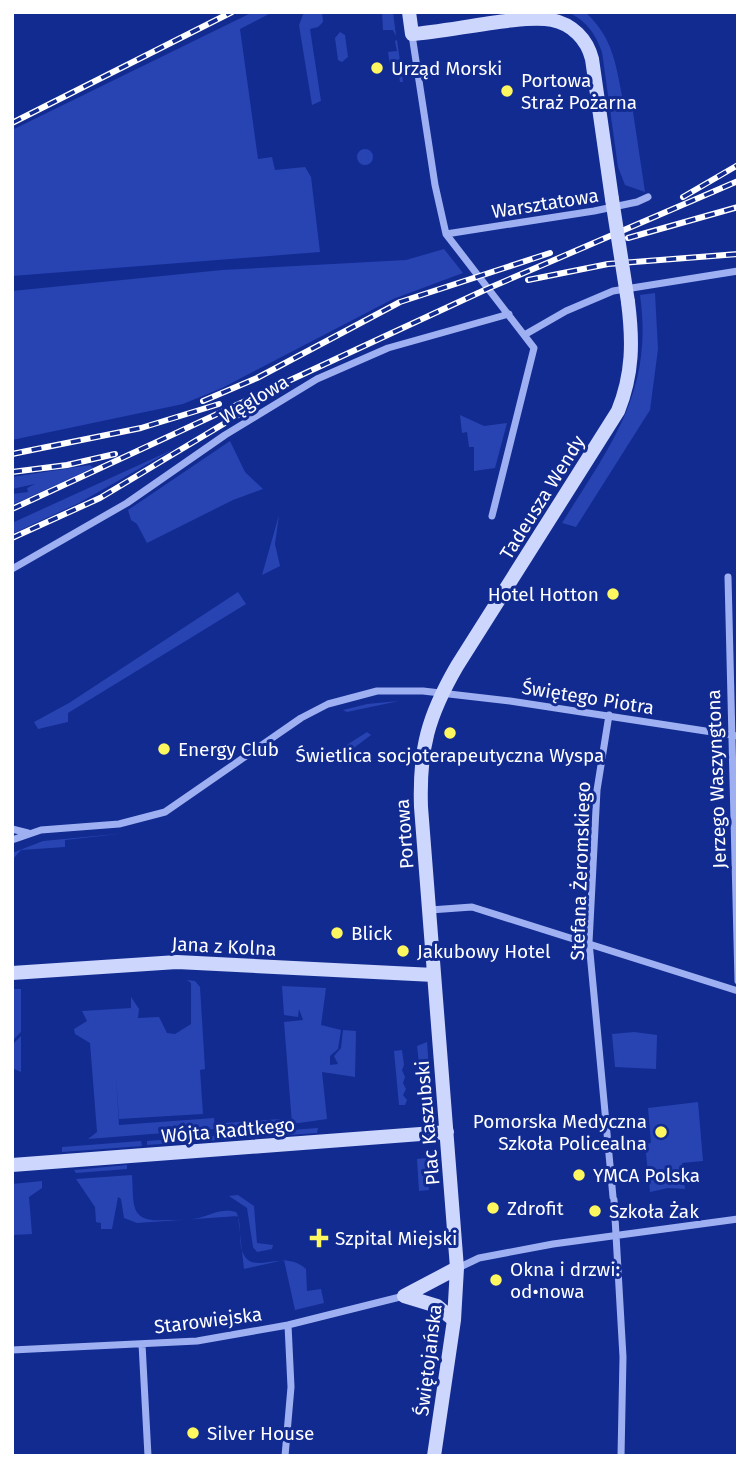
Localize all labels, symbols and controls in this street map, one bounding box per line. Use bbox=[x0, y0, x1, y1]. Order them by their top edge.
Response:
place label: Urząd Morski bbox=[391, 57, 502, 80]
marker: Urząd Morski bbox=[369, 60, 385, 76]
place label: Portowa Straż Pożarna bbox=[521, 69, 637, 114]
marker: Portowa Straż Pożarna bbox=[499, 83, 515, 99]
street label: Warsztatowa bbox=[490, 184, 600, 223]
street label: Węglowa bbox=[216, 370, 293, 429]
street label: Tadeusza Wendy bbox=[495, 430, 590, 564]
place label: Hotel Hotton bbox=[488, 583, 599, 606]
marker: Hotel Hotton bbox=[605, 586, 621, 602]
street label: Świętego Piotra bbox=[520, 676, 656, 719]
street label: Jerzego Waszyngtona bbox=[702, 689, 731, 869]
marker: Świetlica socjoterapeutyczna Wyspa bbox=[442, 725, 458, 741]
place label: Energy Club bbox=[178, 738, 279, 761]
marker: Energy Club bbox=[156, 741, 172, 757]
place label: Świetlica socjoterapeutyczna Wyspa bbox=[296, 744, 604, 767]
street label: Stefana Żeromskiego bbox=[566, 781, 595, 961]
street label: Portowa bbox=[391, 798, 418, 870]
place label: Blick bbox=[351, 922, 393, 945]
marker: Blick bbox=[329, 925, 345, 941]
street label: Jana z Kolna bbox=[171, 932, 277, 961]
place label: Jakubowy Hotel bbox=[417, 940, 551, 963]
marker: Jakubowy Hotel bbox=[395, 943, 411, 959]
street label: Plac Kaszubski bbox=[411, 1060, 444, 1186]
place label: Pomorska Medyczna Szkoła Policealna bbox=[473, 1110, 647, 1155]
street label: Wójta Radtkego bbox=[160, 1113, 296, 1148]
marker: Pomorska Medyczna Szkoła Policealna bbox=[653, 1124, 669, 1140]
place label: YMCA Polska bbox=[593, 1164, 700, 1187]
marker: YMCA Polska bbox=[571, 1167, 587, 1183]
place label: Zdrofit bbox=[507, 1197, 564, 1220]
marker: Zdrofit bbox=[485, 1200, 501, 1216]
place label: Szkoła Żak bbox=[609, 1200, 699, 1223]
marker: Szkoła Żak bbox=[587, 1203, 603, 1219]
place label: Szpital Miejski bbox=[335, 1227, 457, 1250]
marker: Szpital Miejski bbox=[309, 1228, 329, 1248]
place label: Okna i drzwi: od•nowa bbox=[510, 1258, 620, 1303]
marker: Okna i drzwi: od•nowa bbox=[488, 1272, 504, 1288]
street label: Starowiejska bbox=[153, 1302, 263, 1339]
street label: Świętojańska bbox=[410, 1303, 447, 1417]
place label: Silver House bbox=[207, 1422, 314, 1445]
marker: Silver House bbox=[185, 1425, 201, 1441]

